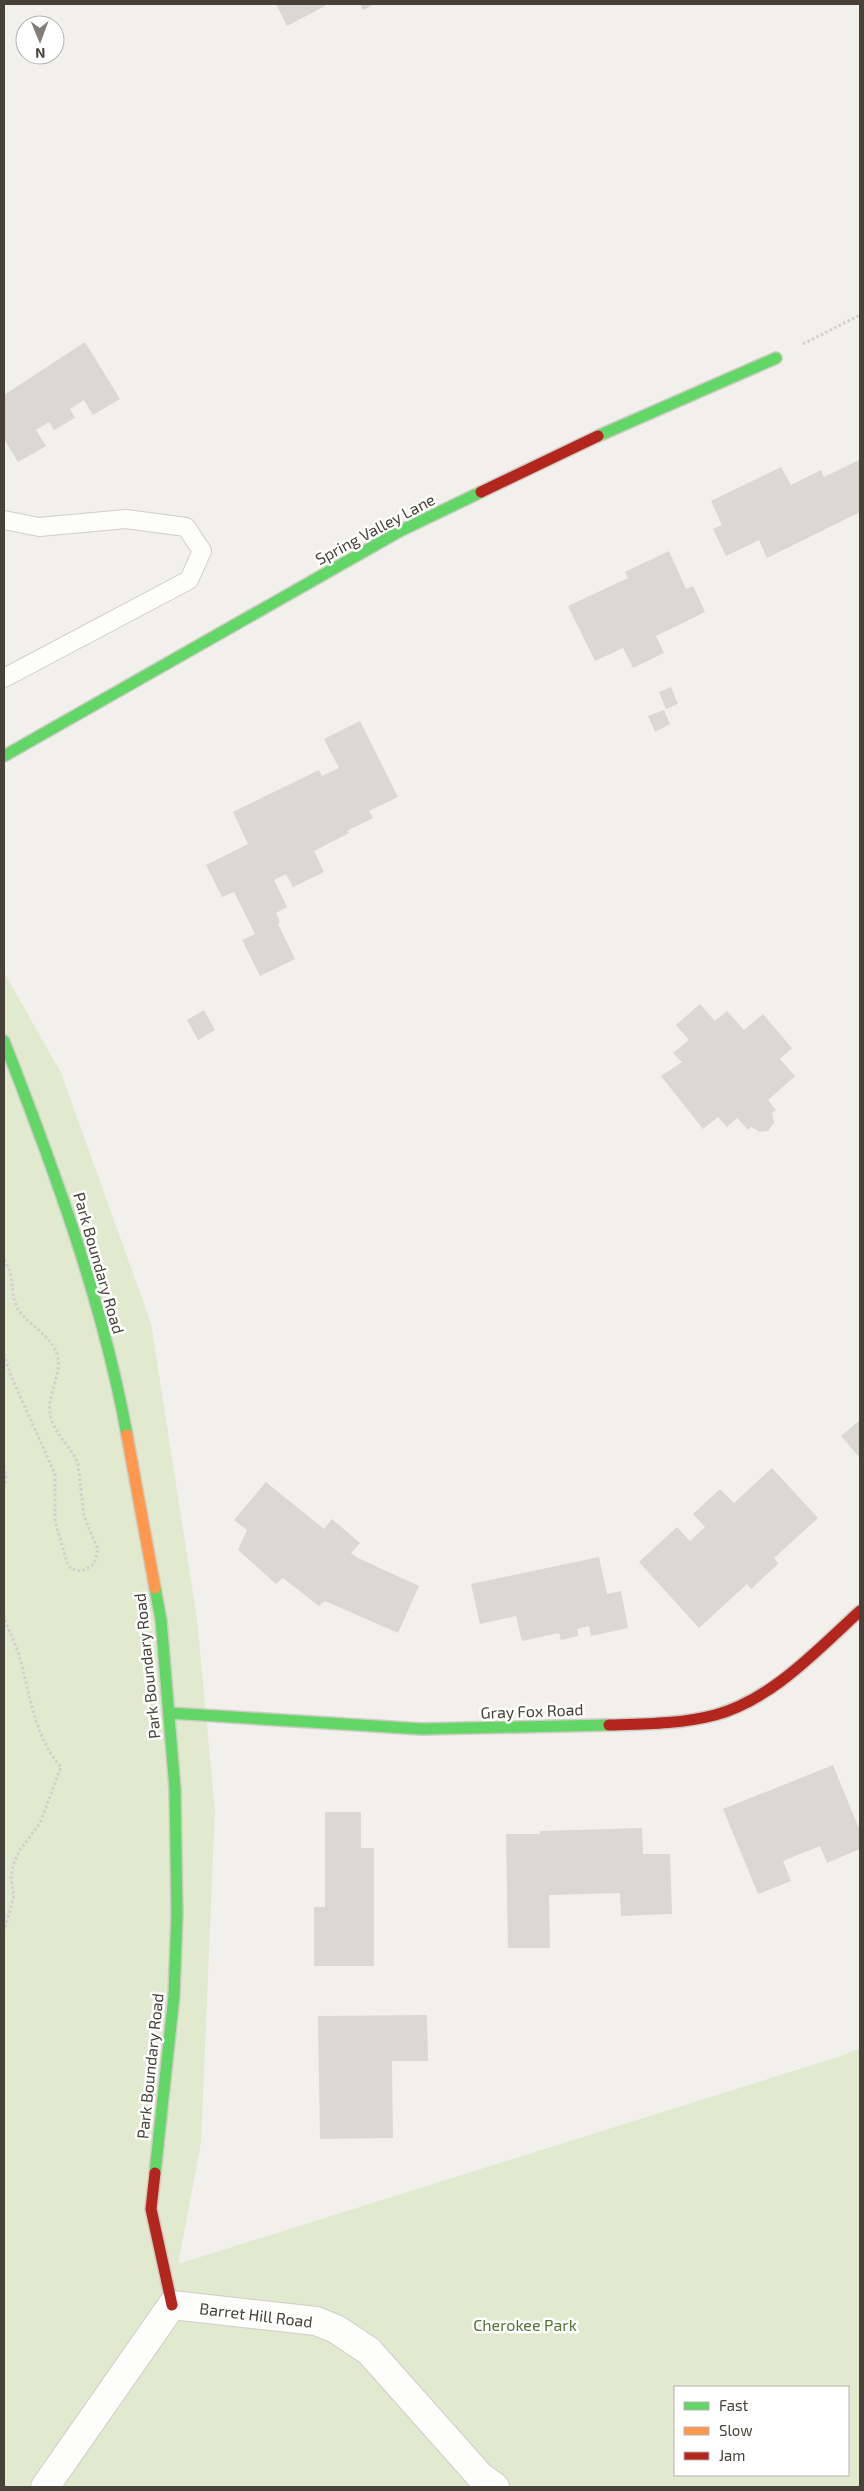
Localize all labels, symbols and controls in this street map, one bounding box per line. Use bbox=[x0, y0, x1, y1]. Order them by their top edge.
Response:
north arrow bbox=[15, 15, 65, 65]
text: N bbox=[35, 45, 45, 62]
street label: Spring Valley Lane bbox=[312, 489, 438, 568]
street label: Park Boundary Road bbox=[70, 1190, 129, 1336]
street label: Park Boundary Road bbox=[129, 1592, 164, 1740]
street label: Gray Fox Road bbox=[480, 1699, 584, 1722]
street label: Park Boundary Road bbox=[132, 1992, 167, 2140]
street label: Barret Hill Road bbox=[198, 2298, 314, 2331]
park label: Cherokee Park bbox=[473, 2315, 577, 2334]
legend bbox=[674, 2386, 849, 2476]
text: Fast bbox=[719, 2396, 749, 2414]
text: Slow bbox=[719, 2421, 753, 2439]
text: Jam bbox=[719, 2446, 745, 2464]

